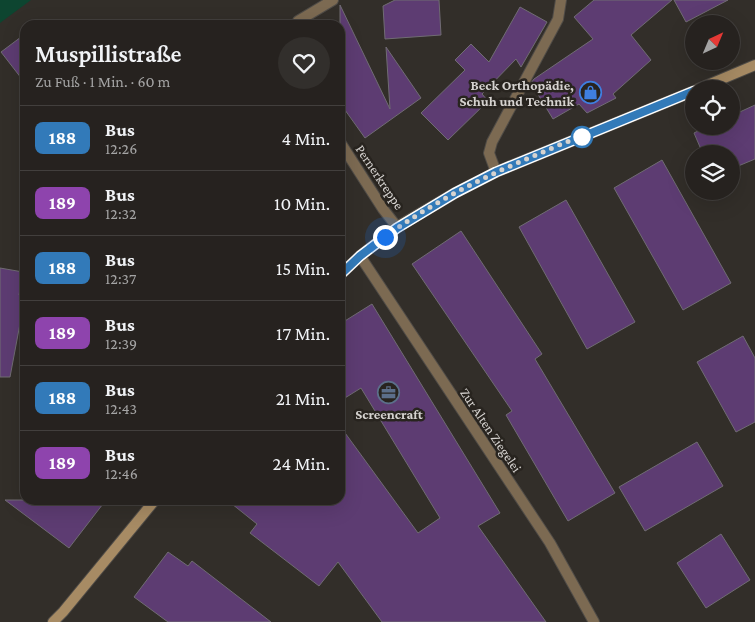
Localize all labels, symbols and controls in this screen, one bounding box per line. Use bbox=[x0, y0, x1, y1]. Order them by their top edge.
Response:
north arrow bbox=[685, 15, 740, 70]
map controls bbox=[685, 15, 740, 200]
button: heart bbox=[278, 37, 330, 89]
text: Muspillistraße bbox=[35, 40, 182, 67]
text: Zu Fuß · 1 Min. · 60 m bbox=[35, 73, 170, 90]
place label: Beck Orthopädie, Schuh und Technik bbox=[459, 77, 574, 109]
button: locate bbox=[685, 80, 740, 135]
shop icon: Beck Orthopädie, Schuh und Technik bbox=[578, 81, 602, 105]
text: Bus bbox=[105, 119, 135, 140]
unlabelled marker bbox=[571, 126, 593, 148]
text: 188 bbox=[49, 128, 76, 148]
text: 4 Min. bbox=[281, 128, 330, 149]
text: 12:26 bbox=[105, 140, 137, 157]
street label: Pernerkreppe bbox=[352, 142, 408, 212]
button: layers bbox=[685, 145, 740, 200]
text: Bus bbox=[105, 184, 135, 205]
text: 189 bbox=[49, 193, 76, 213]
text: 10 Min. bbox=[274, 193, 330, 214]
text: 12:32 bbox=[105, 205, 137, 222]
your location bbox=[373, 225, 398, 250]
text: Bus bbox=[105, 249, 135, 270]
text: 188 bbox=[49, 258, 76, 278]
text: 15 Min. bbox=[276, 258, 330, 279]
text: 12:37 bbox=[105, 270, 136, 287]
text: Bus bbox=[105, 314, 135, 335]
text: 189 bbox=[49, 323, 76, 343]
text: 17 Min. bbox=[276, 323, 330, 344]
text: 12:39 bbox=[105, 335, 137, 352]
text: Bus bbox=[105, 379, 135, 400]
office icon: Screencraft bbox=[377, 380, 401, 404]
street label: Zur Alten Ziegelei bbox=[457, 385, 525, 475]
text: 188 bbox=[49, 388, 76, 408]
text: 21 Min. bbox=[276, 388, 330, 409]
text: 12:43 bbox=[105, 400, 137, 417]
place label: Screencraft bbox=[355, 406, 424, 422]
text: Bus bbox=[105, 444, 135, 465]
text: 189 bbox=[49, 453, 76, 473]
text: 24 Min. bbox=[272, 453, 330, 474]
text: 12:46 bbox=[105, 465, 138, 482]

